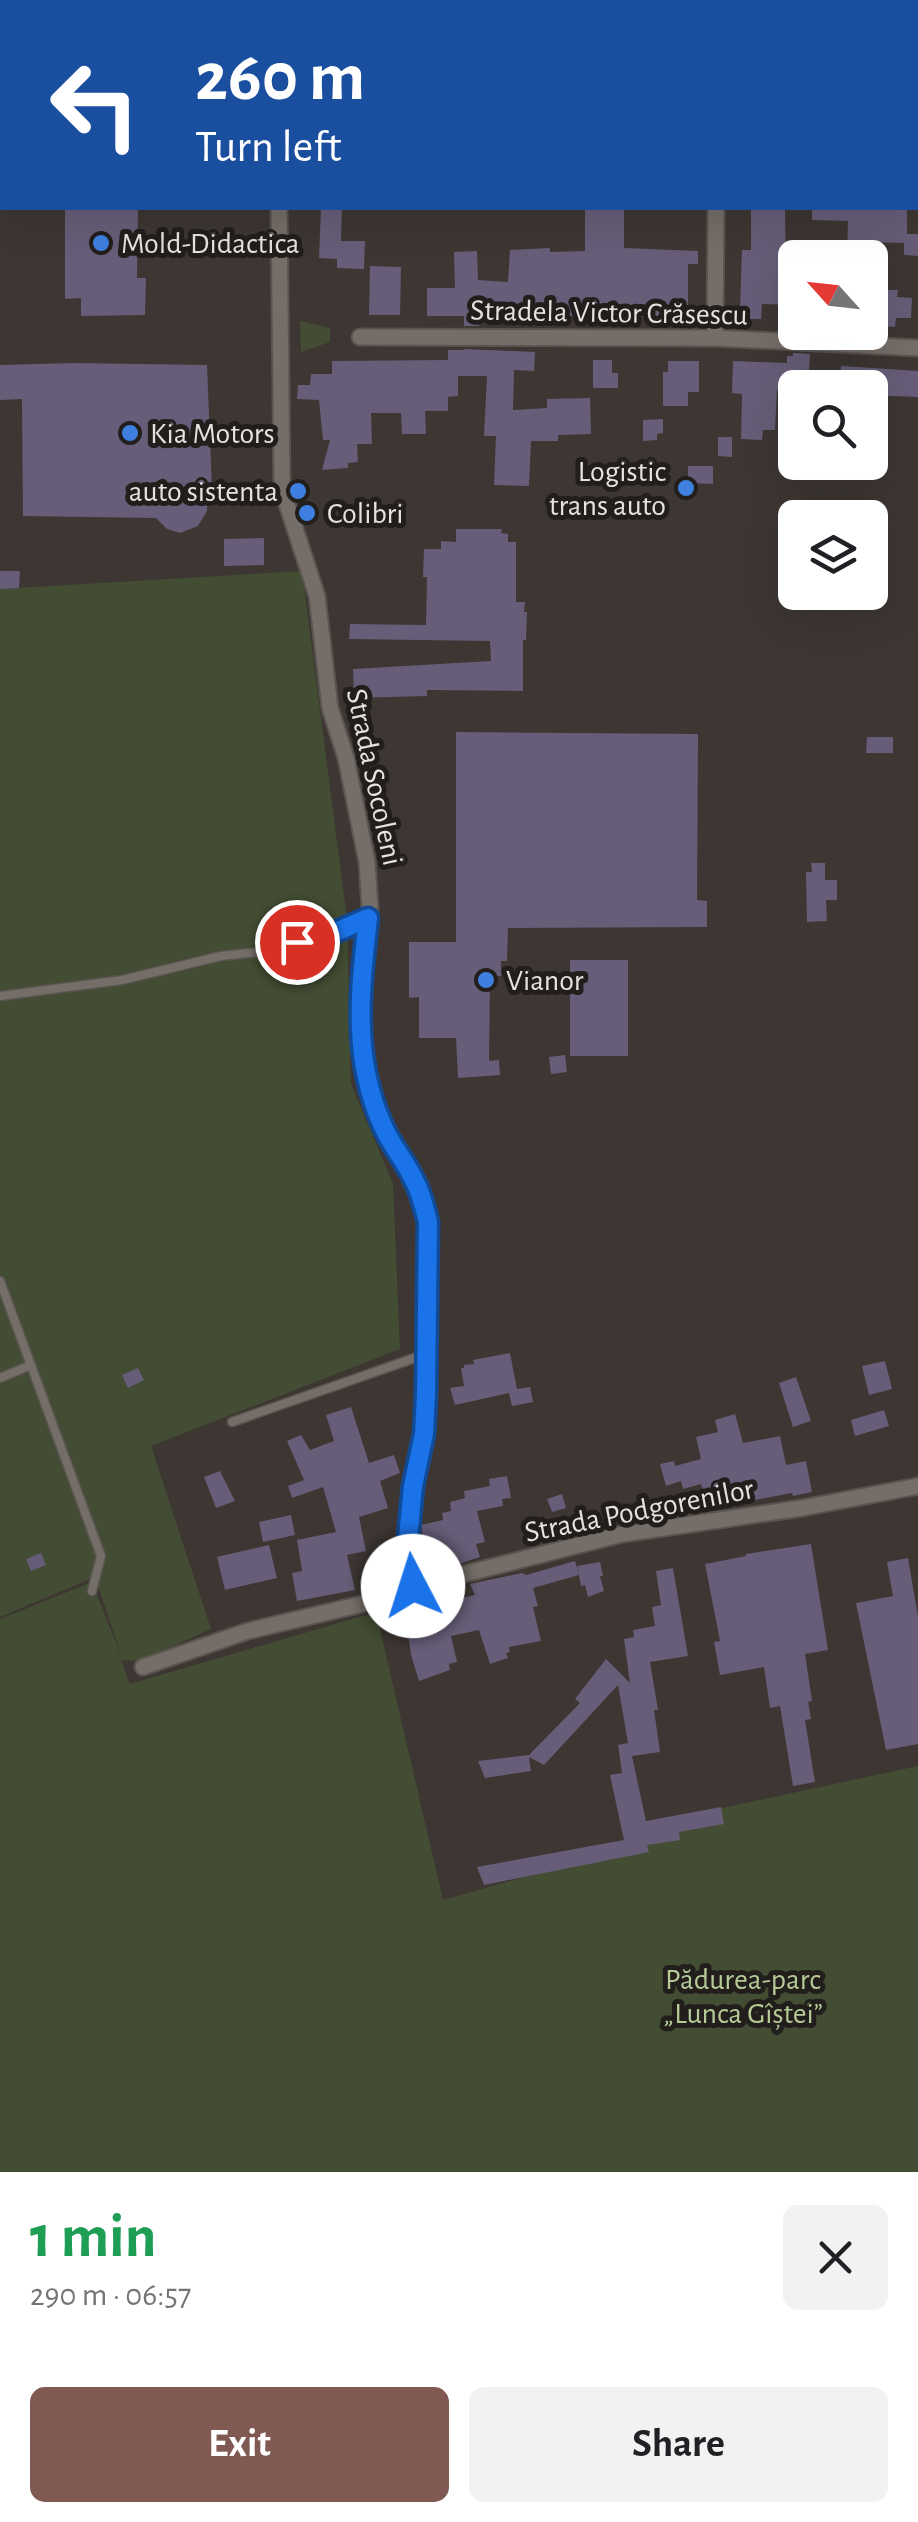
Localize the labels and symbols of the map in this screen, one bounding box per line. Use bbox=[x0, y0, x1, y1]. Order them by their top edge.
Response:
place label: Mold-Didactica bbox=[121, 229, 300, 259]
marker: Mold-Didactica bbox=[90, 232, 112, 254]
north arrow bbox=[778, 240, 888, 350]
street label: Stradela Victor Crăsescu bbox=[470, 296, 748, 330]
place label: Kia Motors bbox=[150, 419, 275, 449]
marker: Kia Motors bbox=[119, 422, 141, 444]
place label: Logistic trans auto bbox=[549, 457, 666, 521]
place label: auto sistenta bbox=[129, 477, 278, 507]
marker: Logistic trans auto bbox=[675, 477, 697, 499]
marker: auto sistenta bbox=[287, 480, 309, 502]
place label: Colibri bbox=[327, 499, 403, 529]
marker: Colibri bbox=[296, 502, 318, 524]
street label: Strada Socoleni bbox=[341, 686, 407, 868]
pin bbox=[255, 900, 340, 985]
place label: Vianor bbox=[506, 966, 584, 996]
marker: Vianor bbox=[475, 969, 497, 991]
street label: Strada Podgorenilor bbox=[522, 1474, 757, 1548]
position arrow bbox=[361, 1534, 465, 1638]
park label: Pădurea-parc „Lunca Gîștei” bbox=[663, 1965, 823, 2031]

